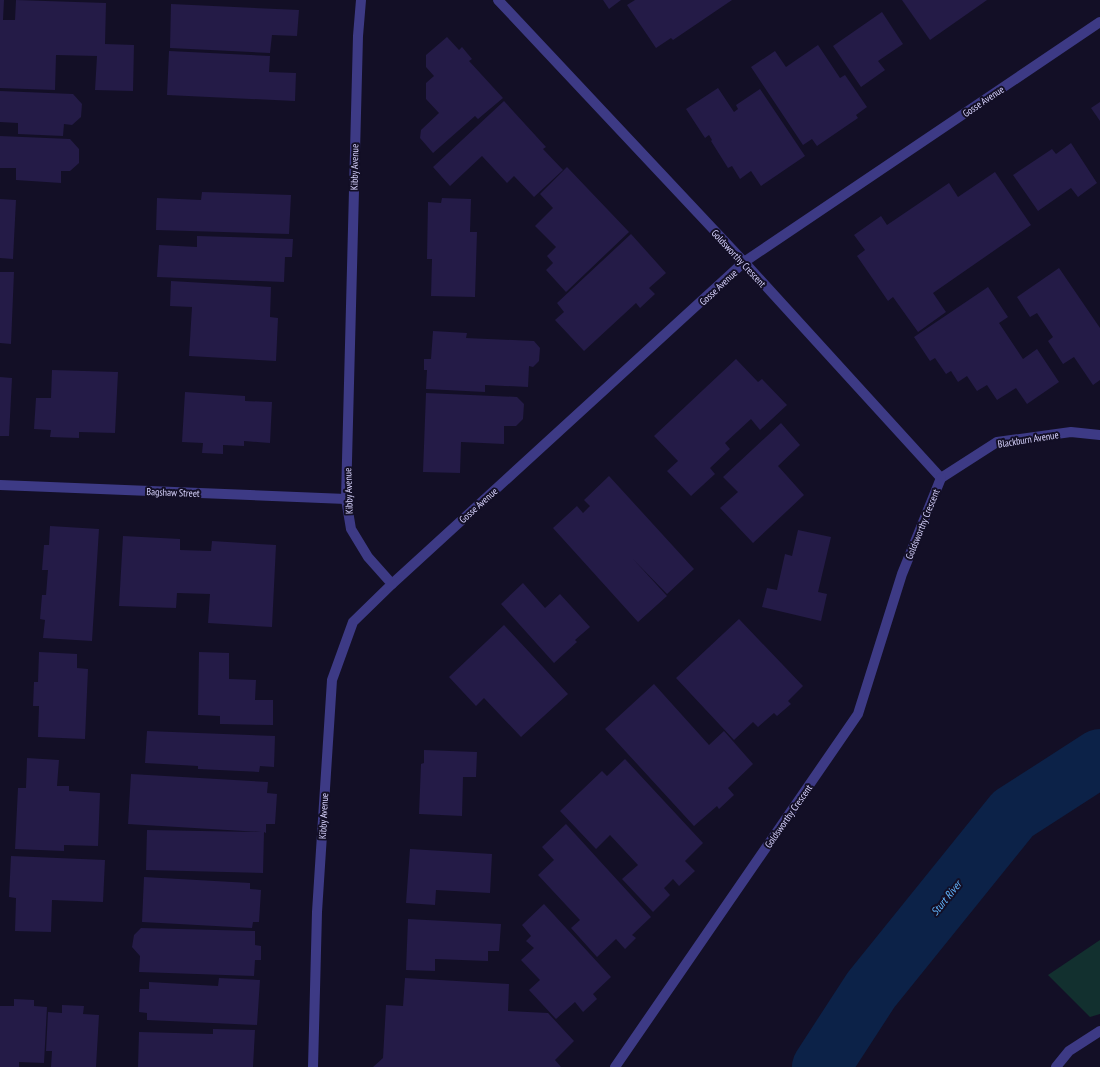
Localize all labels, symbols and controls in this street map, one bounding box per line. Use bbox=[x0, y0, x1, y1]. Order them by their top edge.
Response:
street label: Gosse Avenue bbox=[960, 83, 1007, 120]
street label: Kibby Avenue bbox=[348, 144, 361, 190]
street label: Goldsworthy Crescent bbox=[708, 227, 769, 290]
street label: Gosse Avenue bbox=[697, 266, 740, 308]
street label: Blackburn Avenue bbox=[997, 428, 1059, 451]
street label: Kibby Avenue bbox=[341, 468, 356, 514]
street label: Bagshaw Street bbox=[146, 485, 200, 500]
street label: Gosse Avenue bbox=[456, 485, 500, 526]
street label: Goldsworthy Crescent bbox=[902, 487, 943, 561]
street label: Goldsworthy Crescent bbox=[762, 782, 815, 851]
street label: Kibby Avenue bbox=[316, 793, 331, 839]
water label: Sturt River bbox=[928, 876, 965, 918]

